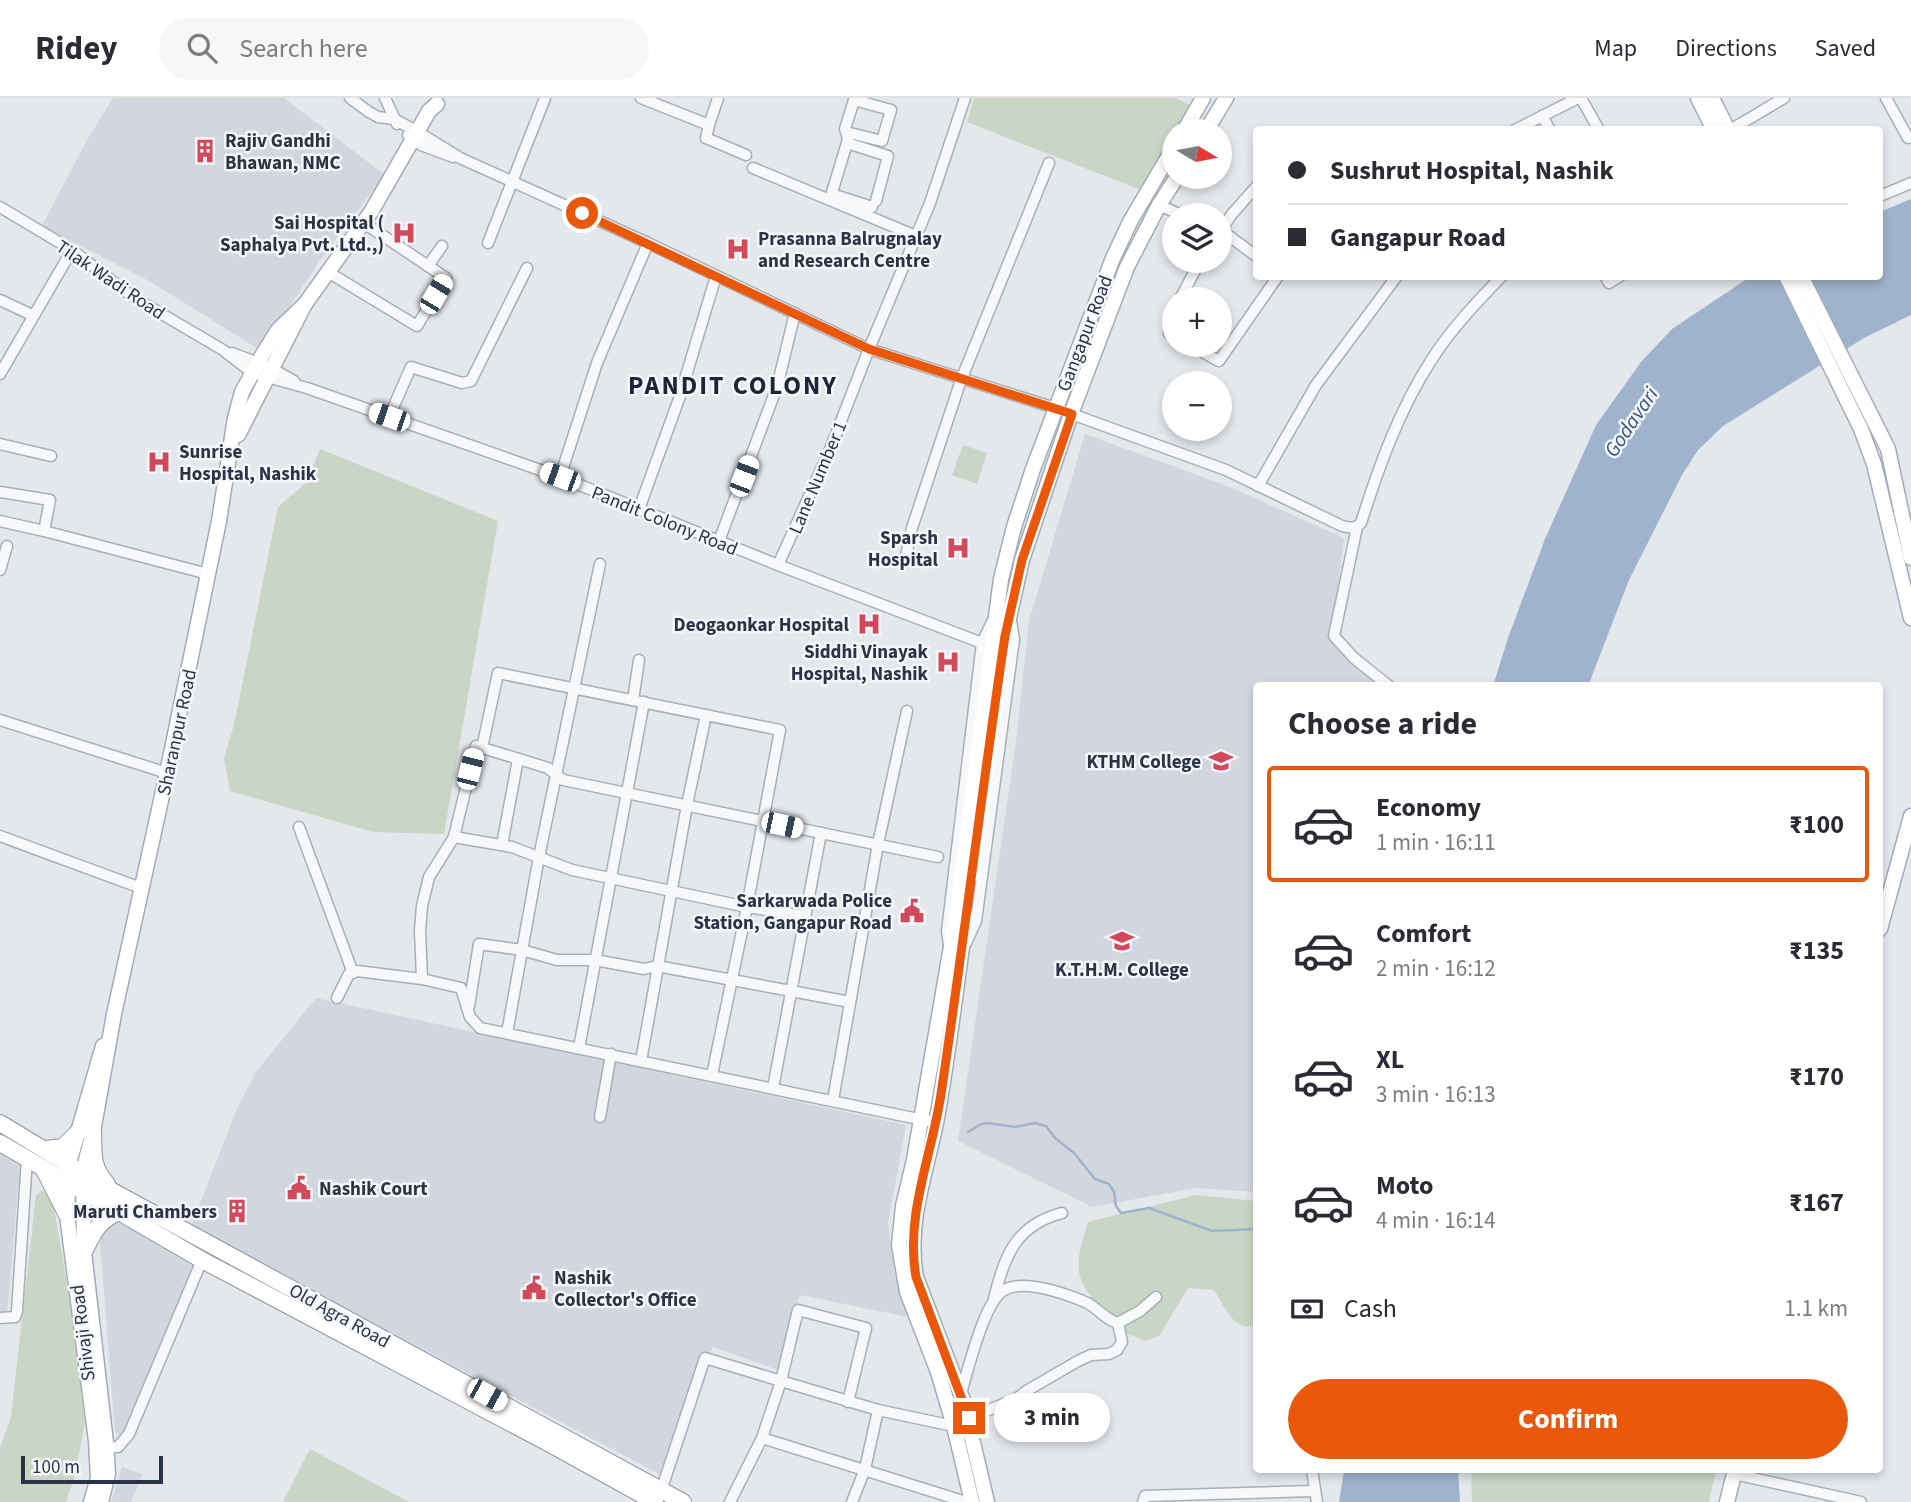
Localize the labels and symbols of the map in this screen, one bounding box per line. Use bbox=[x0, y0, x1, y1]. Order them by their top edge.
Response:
north arrow bbox=[1162, 119, 1232, 189]
place label: Rajiv Gandhi Bhawan, NMC bbox=[225, 128, 340, 177]
building icon: Rajiv Gandhi Bhawan, NMC bbox=[191, 137, 219, 165]
route start bbox=[566, 197, 598, 229]
place label: Sai Hospital ( Saphalya Pvt. Ltd.,) bbox=[220, 210, 384, 259]
hospital icon: Sai Hospital ( Saphalya Pvt. Ltd.,) bbox=[390, 219, 418, 247]
place label: Prasanna Balrugnalay and Research Centre bbox=[758, 226, 942, 275]
street label: Tilak Wadi Road bbox=[50, 234, 170, 327]
hospital icon: Prasanna Balrugnalay and Research Centre bbox=[724, 235, 752, 263]
car bbox=[417, 271, 456, 317]
street label: Gangapur Road bbox=[1051, 271, 1120, 396]
district label: PANDIT COLONY bbox=[628, 367, 838, 404]
water label: Godavari bbox=[1597, 380, 1666, 463]
car bbox=[366, 400, 413, 434]
street label: Lane Number 1 bbox=[782, 417, 854, 538]
place label: Sunrise Hospital, Nashik bbox=[179, 439, 317, 488]
hospital icon: Sunrise Hospital, Nashik bbox=[145, 448, 173, 476]
car bbox=[727, 453, 762, 499]
car bbox=[537, 460, 584, 494]
street label: Pandit Colony Road bbox=[587, 480, 742, 563]
place label: Sparsh Hospital bbox=[868, 525, 939, 574]
hospital icon: Sparsh Hospital bbox=[944, 534, 972, 562]
hospital icon: Deogaonkar Hospital bbox=[855, 610, 883, 638]
place label: Deogaonkar Hospital bbox=[674, 612, 850, 639]
place label: Siddhi Vinayak Hospital, Nashik bbox=[791, 639, 929, 688]
hospital icon: Siddhi Vinayak Hospital, Nashik bbox=[934, 648, 962, 676]
street label: Sharanpur Road bbox=[151, 667, 204, 798]
car bbox=[455, 746, 486, 792]
school or university icon: KTHM College bbox=[1207, 747, 1235, 775]
place label: KTHM College bbox=[1086, 749, 1201, 776]
car bbox=[760, 810, 805, 840]
place label: Sarkarwada Police Station, Gangapur Road bbox=[693, 888, 892, 937]
public building icon: Sarkarwada Police Station, Gangapur Road bbox=[898, 897, 926, 925]
school or university icon: K.T.H.M. College bbox=[1108, 927, 1136, 955]
place label: K.T.H.M. College bbox=[1055, 957, 1189, 984]
public building icon: Nashik Court bbox=[285, 1174, 313, 1202]
place label: Nashik Court bbox=[319, 1176, 428, 1203]
building icon: Maruti Chambers bbox=[223, 1197, 251, 1225]
place label: Maruti Chambers bbox=[73, 1199, 217, 1226]
place label: Nashik Collector's Office bbox=[554, 1265, 697, 1314]
public building icon: Nashik Collector's Office bbox=[520, 1274, 548, 1302]
street label: Old Agra Road bbox=[284, 1277, 395, 1355]
street label: Shivaji Road bbox=[64, 1283, 103, 1383]
car bbox=[464, 1376, 511, 1414]
callout: 3 min bbox=[993, 1394, 1109, 1442]
route end bbox=[953, 1402, 985, 1434]
scale bar bbox=[21, 1453, 163, 1485]

